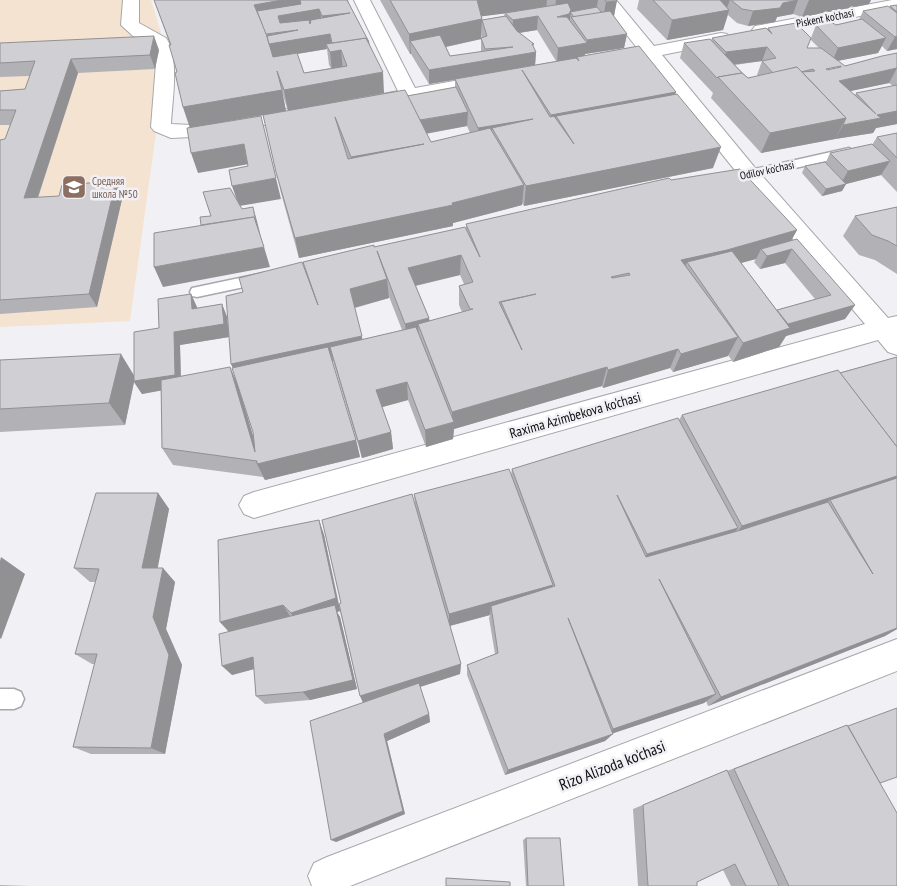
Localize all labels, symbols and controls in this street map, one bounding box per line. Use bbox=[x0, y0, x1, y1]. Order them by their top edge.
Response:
street label: Piskent ko'chasi bbox=[795, 6, 855, 30]
street label: Odilov ko'chasi bbox=[738, 157, 796, 183]
school or university icon: Средняя школа №50 bbox=[61, 174, 87, 200]
place label: Средняя школа №50 bbox=[92, 174, 138, 201]
street label: Raxima Azimbekova ko'chasi bbox=[507, 388, 643, 442]
street label: Rizo Alizoda ko'chasi bbox=[556, 736, 668, 794]

